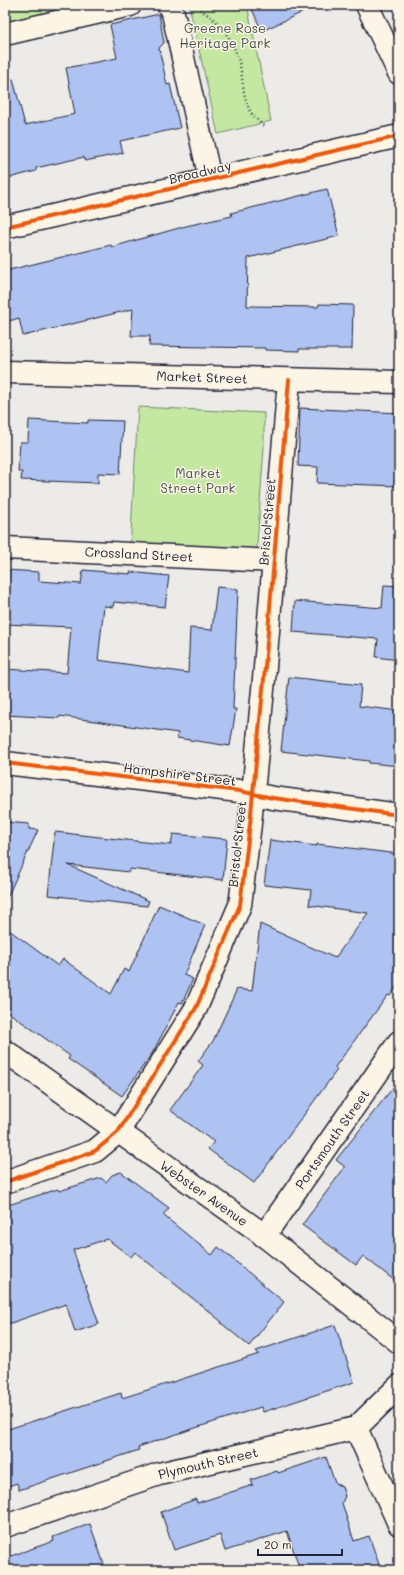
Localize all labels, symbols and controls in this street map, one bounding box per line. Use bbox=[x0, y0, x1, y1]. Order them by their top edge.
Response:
park label: Greene Rose Heritage Park bbox=[180, 19, 271, 51]
street label: Broadway bbox=[167, 156, 233, 187]
street label: Market Street bbox=[156, 366, 248, 387]
park label: Market Street Park bbox=[160, 464, 236, 496]
street label: Bristol Street bbox=[254, 478, 279, 566]
street label: Crossland Street bbox=[84, 542, 194, 565]
street label: Hampshire Street bbox=[123, 758, 238, 789]
street label: Bristol Street bbox=[223, 799, 250, 888]
street label: Portsmouth Street bbox=[291, 1085, 373, 1192]
street label: Webster Avenue bbox=[157, 1156, 252, 1229]
street label: Plymouth Street bbox=[156, 1443, 260, 1482]
scale bar bbox=[258, 1531, 342, 1557]
text: 20 m bbox=[264, 1536, 292, 1552]

